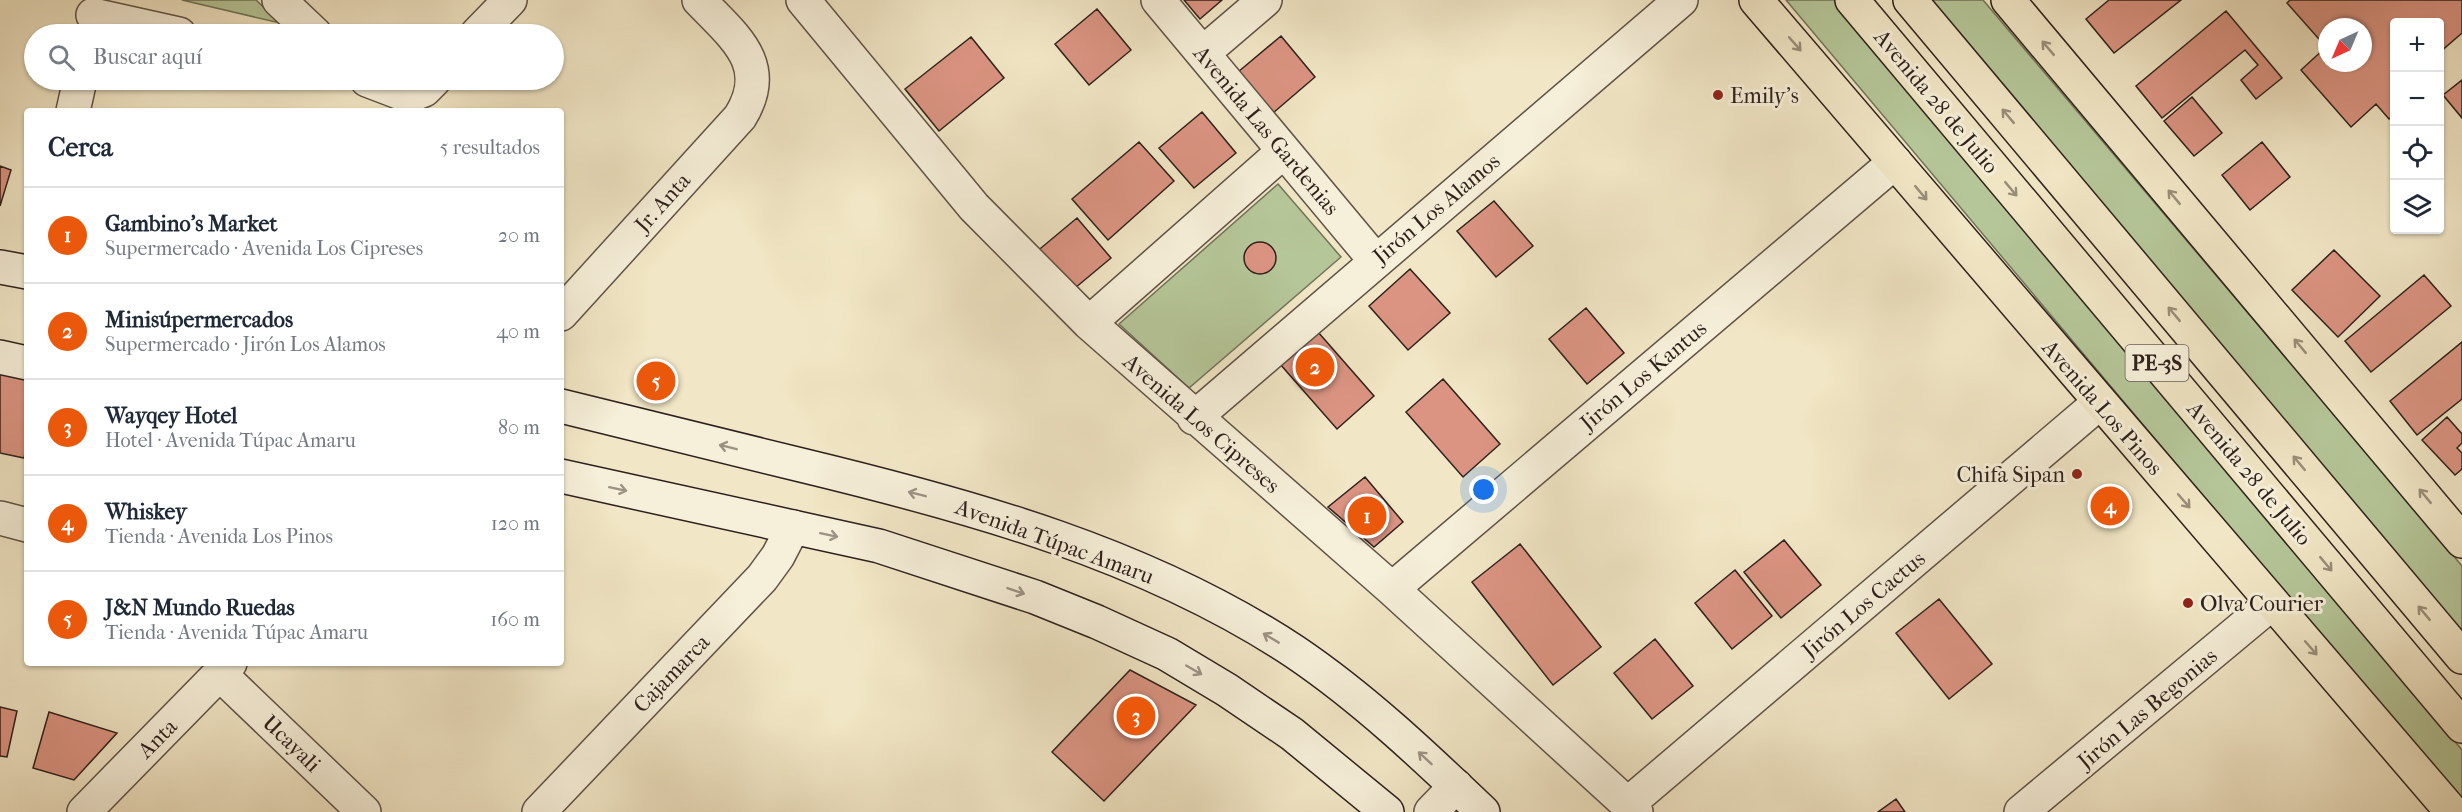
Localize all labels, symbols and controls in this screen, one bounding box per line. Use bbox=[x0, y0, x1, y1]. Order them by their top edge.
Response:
north arrow bbox=[2318, 18, 2372, 72]
map controls bbox=[2390, 18, 2444, 234]
button: + bbox=[2390, 18, 2444, 72]
search box bbox=[24, 24, 564, 90]
street label: Avenida 28 de Julio bbox=[1868, 24, 2004, 179]
one-way arrow bbox=[1788, 36, 1802, 51]
street label: Avenida Las Gardenias bbox=[1187, 40, 1345, 221]
one-way arrow bbox=[2042, 40, 2055, 56]
icon: search bbox=[45, 41, 78, 74]
text: Buscar aquí bbox=[93, 44, 202, 70]
button: − bbox=[2390, 72, 2444, 126]
place label: Emily's bbox=[1730, 83, 1799, 109]
marker: Emily's bbox=[1711, 88, 1725, 102]
one-way arrow bbox=[2001, 108, 2014, 124]
button: locate bbox=[2390, 126, 2444, 180]
text: Cerca bbox=[48, 132, 113, 163]
text: 5 resultados bbox=[440, 136, 540, 159]
street label: Jirón Los Alamos bbox=[1366, 148, 1505, 271]
street label: Jr. Anta bbox=[628, 167, 697, 239]
button: layers bbox=[2390, 180, 2444, 234]
one-way arrow bbox=[2004, 181, 2017, 197]
one-way arrow bbox=[1914, 185, 1928, 200]
one-way arrow bbox=[2167, 190, 2181, 205]
text: Gambino's Market bbox=[105, 211, 277, 237]
text: 1 bbox=[64, 224, 71, 247]
text: 20 m bbox=[498, 224, 540, 247]
text: Supermercado · Avenida Los Cipreses bbox=[105, 237, 423, 260]
one-way arrow bbox=[2167, 306, 2180, 322]
text: Minisúpermercados bbox=[105, 307, 293, 333]
street label: Jirón Los Kantus bbox=[1574, 315, 1712, 437]
text: 2 bbox=[62, 320, 73, 343]
text: 40 m bbox=[496, 320, 540, 343]
text: Supermercado · Jirón Los Alamos bbox=[105, 333, 386, 356]
street label: Avenida Los Pinos bbox=[2036, 334, 2168, 480]
one-way arrow bbox=[2293, 338, 2306, 354]
pin: 2 bbox=[1296, 344, 1334, 389]
road number: PE-3S bbox=[2126, 345, 2188, 381]
street label: Avenida Los Cipreses bbox=[1117, 348, 1285, 499]
pin: 5 bbox=[636, 358, 676, 404]
street label: Avenida 28 de Julio bbox=[2181, 396, 2317, 551]
text: Wayqey Hotel bbox=[105, 403, 237, 429]
text: 3 bbox=[63, 416, 72, 439]
text: 80 m bbox=[498, 416, 540, 439]
text: Hotel · Avenida Túpac Amaru bbox=[105, 429, 356, 452]
one-way arrow bbox=[718, 440, 737, 452]
one-way arrow bbox=[2292, 456, 2306, 471]
place label: Chifa Sipan bbox=[1957, 462, 2065, 488]
marker: Chifa Sipan bbox=[2070, 467, 2084, 481]
your location bbox=[1469, 475, 1498, 504]
one-way arrow bbox=[608, 483, 627, 495]
pin: 4 bbox=[2090, 484, 2130, 528]
one-way arrow bbox=[908, 487, 927, 499]
one-way arrow bbox=[2418, 488, 2431, 504]
one-way arrow bbox=[2177, 493, 2191, 508]
street label: Avenida Túpac Amaru bbox=[951, 494, 1158, 590]
pin: 1 bbox=[1348, 494, 1386, 538]
text: Whiskey bbox=[105, 499, 187, 525]
text: 4 bbox=[62, 512, 73, 535]
text: 120 m bbox=[491, 512, 540, 535]
text: Tienda · Avenida Los Pinos bbox=[105, 525, 333, 548]
one-way arrow bbox=[819, 530, 838, 541]
street label: Jirón Los Cactus bbox=[1795, 546, 1930, 665]
one-way arrow bbox=[2319, 556, 2332, 572]
one-way arrow bbox=[1006, 586, 1025, 597]
place label: Olva Courier bbox=[2200, 591, 2324, 617]
text: J&N Mundo Ruedas bbox=[105, 595, 295, 621]
marker: Olva Courier bbox=[2181, 596, 2195, 610]
one-way arrow bbox=[2418, 605, 2431, 621]
text: 5 bbox=[63, 608, 72, 631]
text: 160 m bbox=[490, 608, 540, 631]
text: Tienda · Avenida Túpac Amaru bbox=[105, 621, 368, 644]
street label: Cajamarca bbox=[628, 629, 716, 718]
one-way arrow bbox=[1263, 632, 1280, 644]
one-way arrow bbox=[2304, 640, 2318, 656]
street label: Jirón Las Begonias bbox=[2071, 643, 2223, 776]
one-way arrow bbox=[1184, 665, 1202, 676]
pin: 3 bbox=[1116, 694, 1156, 738]
street label: Ucayali bbox=[257, 710, 326, 778]
street label: Anta bbox=[132, 713, 183, 764]
one-way arrow bbox=[1417, 750, 1432, 765]

